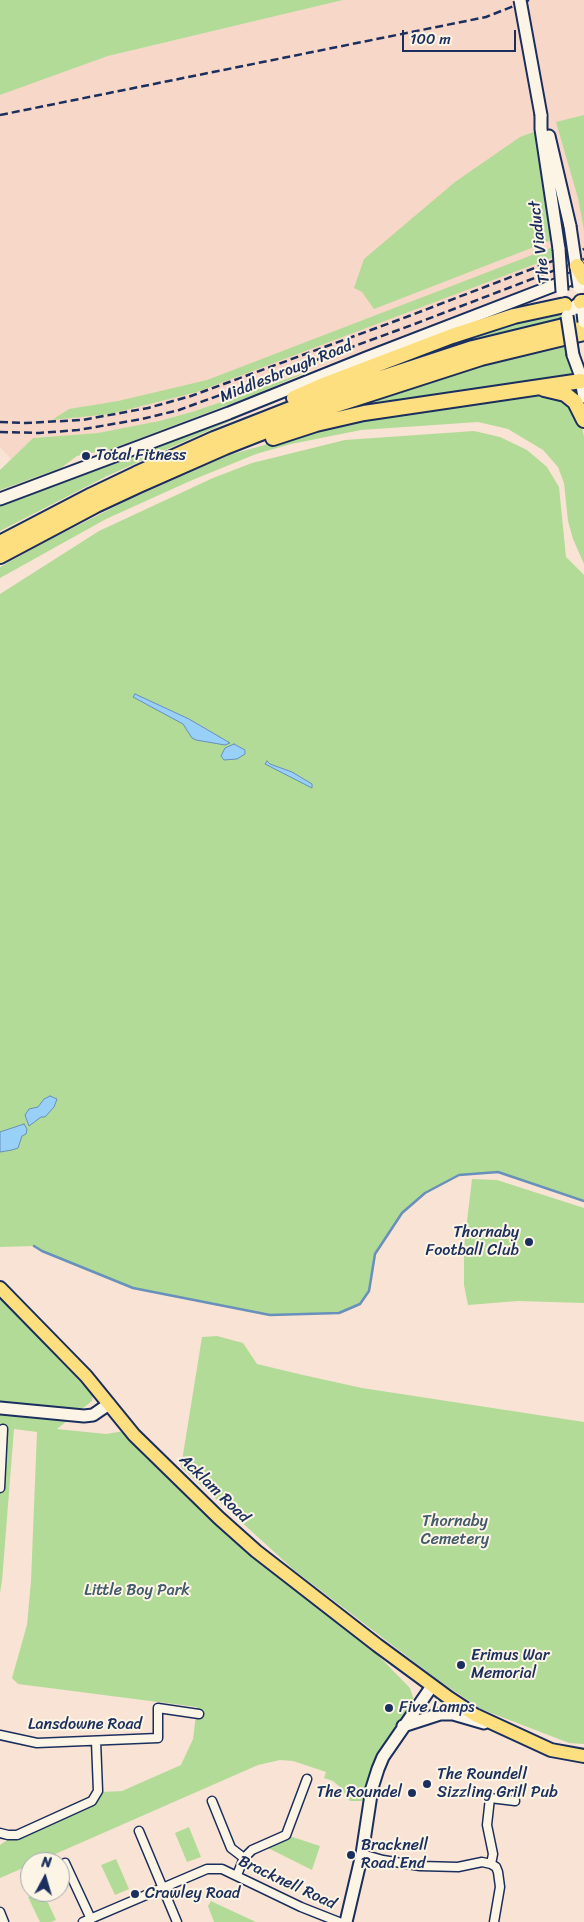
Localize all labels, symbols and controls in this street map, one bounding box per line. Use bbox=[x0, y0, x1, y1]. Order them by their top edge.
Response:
scale bar bbox=[404, 20, 518, 52]
text: 100 m bbox=[410, 26, 451, 52]
street label: The Viaduct bbox=[525, 200, 555, 284]
street label: Middlesbrough Road bbox=[217, 337, 355, 407]
place label: Total Fitness bbox=[96, 446, 186, 466]
marker: Total Fitness bbox=[80, 450, 92, 462]
place label: Thornaby Football Club bbox=[426, 1223, 519, 1261]
marker: Thornaby Football Club bbox=[523, 1236, 535, 1248]
street label: Acklam Road bbox=[175, 1451, 253, 1527]
park label: Thornaby Cemetery bbox=[421, 1512, 489, 1550]
park label: Little Boy Park bbox=[84, 1581, 190, 1601]
place label: Erimus War Memorial bbox=[471, 1646, 549, 1684]
marker: Erimus War Memorial bbox=[455, 1659, 467, 1671]
place label: Five Lamps bbox=[399, 1698, 475, 1718]
marker: Five Lamps bbox=[383, 1702, 395, 1714]
street label: Lansdowne Road bbox=[28, 1715, 142, 1735]
place label: The Roundell Sizzling Grill Pub bbox=[437, 1765, 558, 1803]
marker: The Roundell Sizzling Grill Pub bbox=[421, 1778, 433, 1790]
place label: The Roundel bbox=[317, 1783, 402, 1803]
marker: The Roundel bbox=[406, 1787, 418, 1799]
place label: Bracknell Road End bbox=[361, 1836, 428, 1874]
marker: Bracknell Road End bbox=[345, 1849, 357, 1861]
text: N bbox=[40, 1850, 53, 1876]
north arrow bbox=[20, 1852, 70, 1902]
street label: Bracknell Road bbox=[235, 1852, 339, 1914]
place label: Crawley Road bbox=[145, 1884, 240, 1904]
marker: Crawley Road bbox=[129, 1888, 141, 1900]

